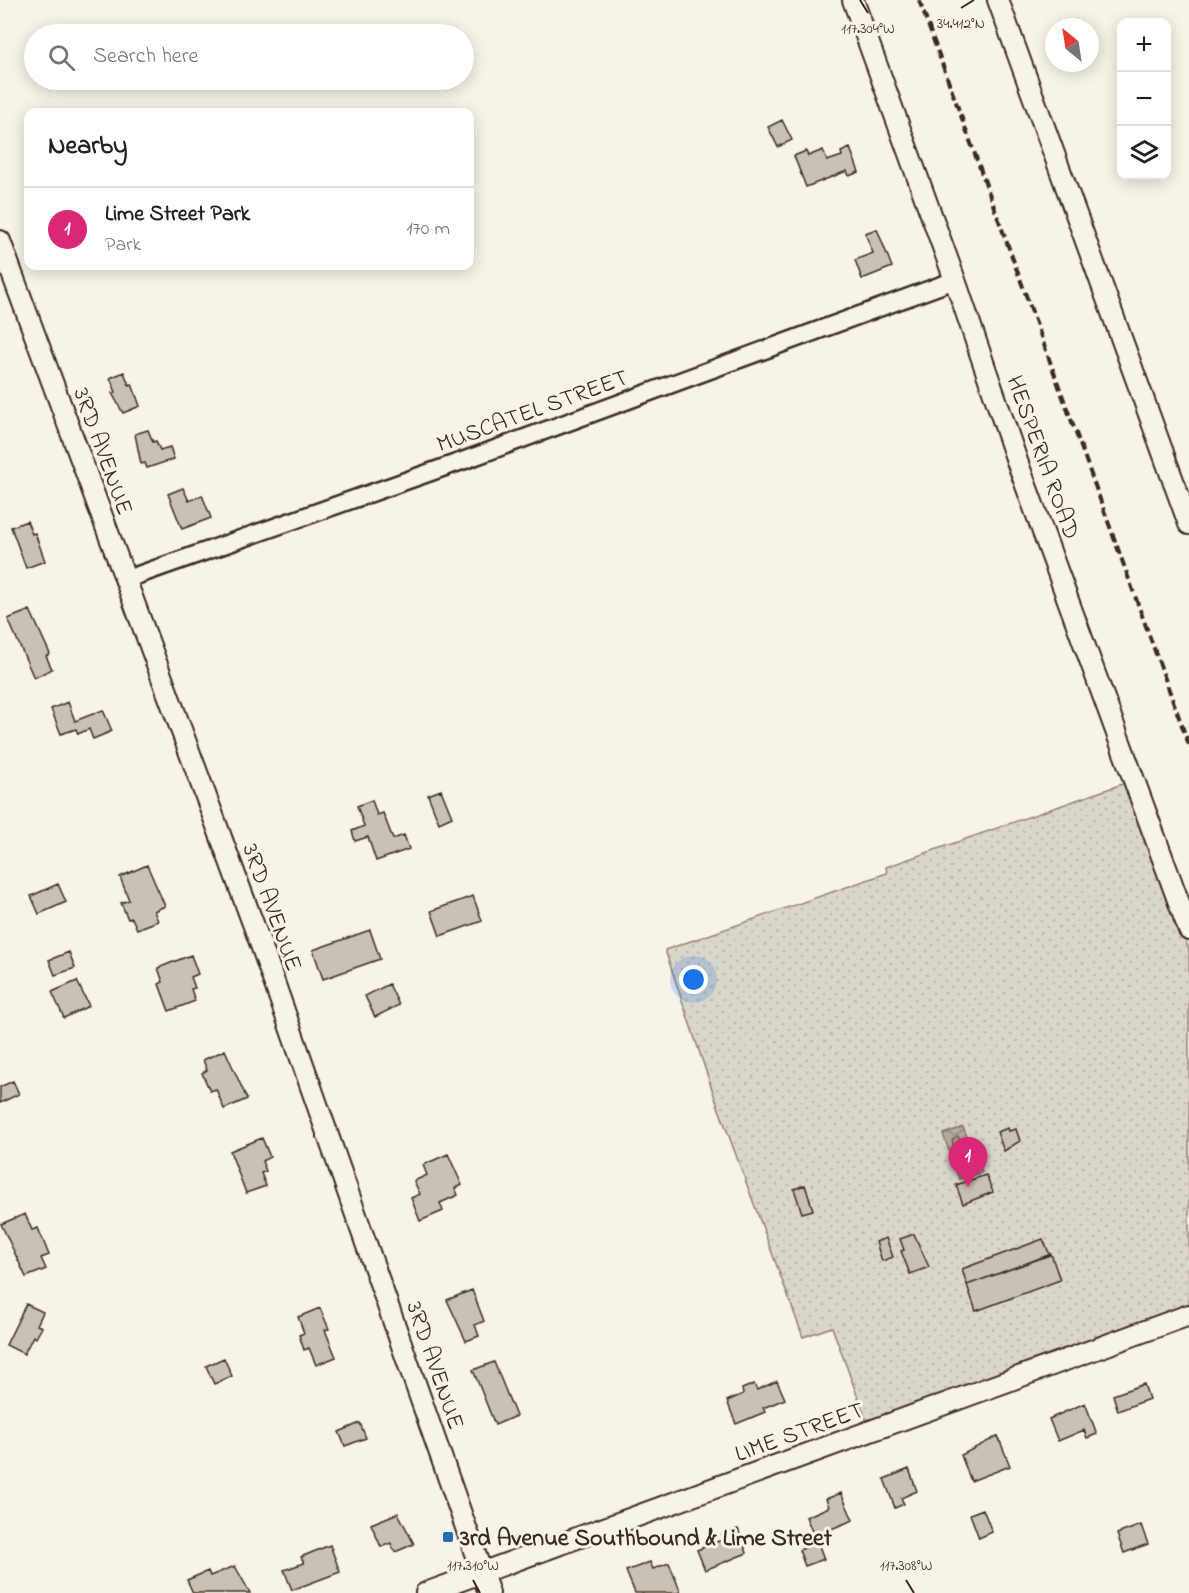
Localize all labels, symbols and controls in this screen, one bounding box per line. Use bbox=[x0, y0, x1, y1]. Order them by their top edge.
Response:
text: 34.412°N bbox=[937, 13, 985, 35]
text: 117.304°W bbox=[841, 18, 895, 40]
north arrow bbox=[1045, 18, 1099, 72]
map controls bbox=[1117, 18, 1171, 180]
button: + bbox=[1117, 18, 1171, 72]
search box bbox=[24, 24, 474, 90]
icon: search bbox=[45, 41, 78, 74]
text: Search here bbox=[93, 41, 198, 73]
button: − bbox=[1117, 72, 1171, 126]
button: layers bbox=[1117, 126, 1171, 180]
text: Nearby bbox=[48, 128, 127, 166]
text: Lime Street Park bbox=[105, 199, 250, 231]
text: 1 bbox=[64, 215, 71, 244]
text: 170 m bbox=[406, 215, 450, 244]
text: Park bbox=[105, 231, 141, 260]
street label: MUSCATEL STREET bbox=[432, 361, 634, 463]
street label: HESPERIA ROAD bbox=[996, 371, 1088, 545]
street label: 3RD AVENUE bbox=[62, 383, 141, 520]
street label: 3RD AVENUE bbox=[231, 839, 310, 976]
your location bbox=[679, 965, 708, 994]
pin: 1 bbox=[948, 1138, 988, 1187]
street label: 3RD AVENUE bbox=[395, 1297, 472, 1435]
street label: LIME STREET bbox=[730, 1394, 869, 1473]
place label: 3rd Avenue Southbound & Lime Street bbox=[459, 1522, 833, 1557]
marker: 3rd Avenue Southbound & Lime Street bbox=[441, 1530, 455, 1544]
text: 117.310°W bbox=[447, 1555, 499, 1577]
text: 117.308°W bbox=[880, 1555, 932, 1577]

